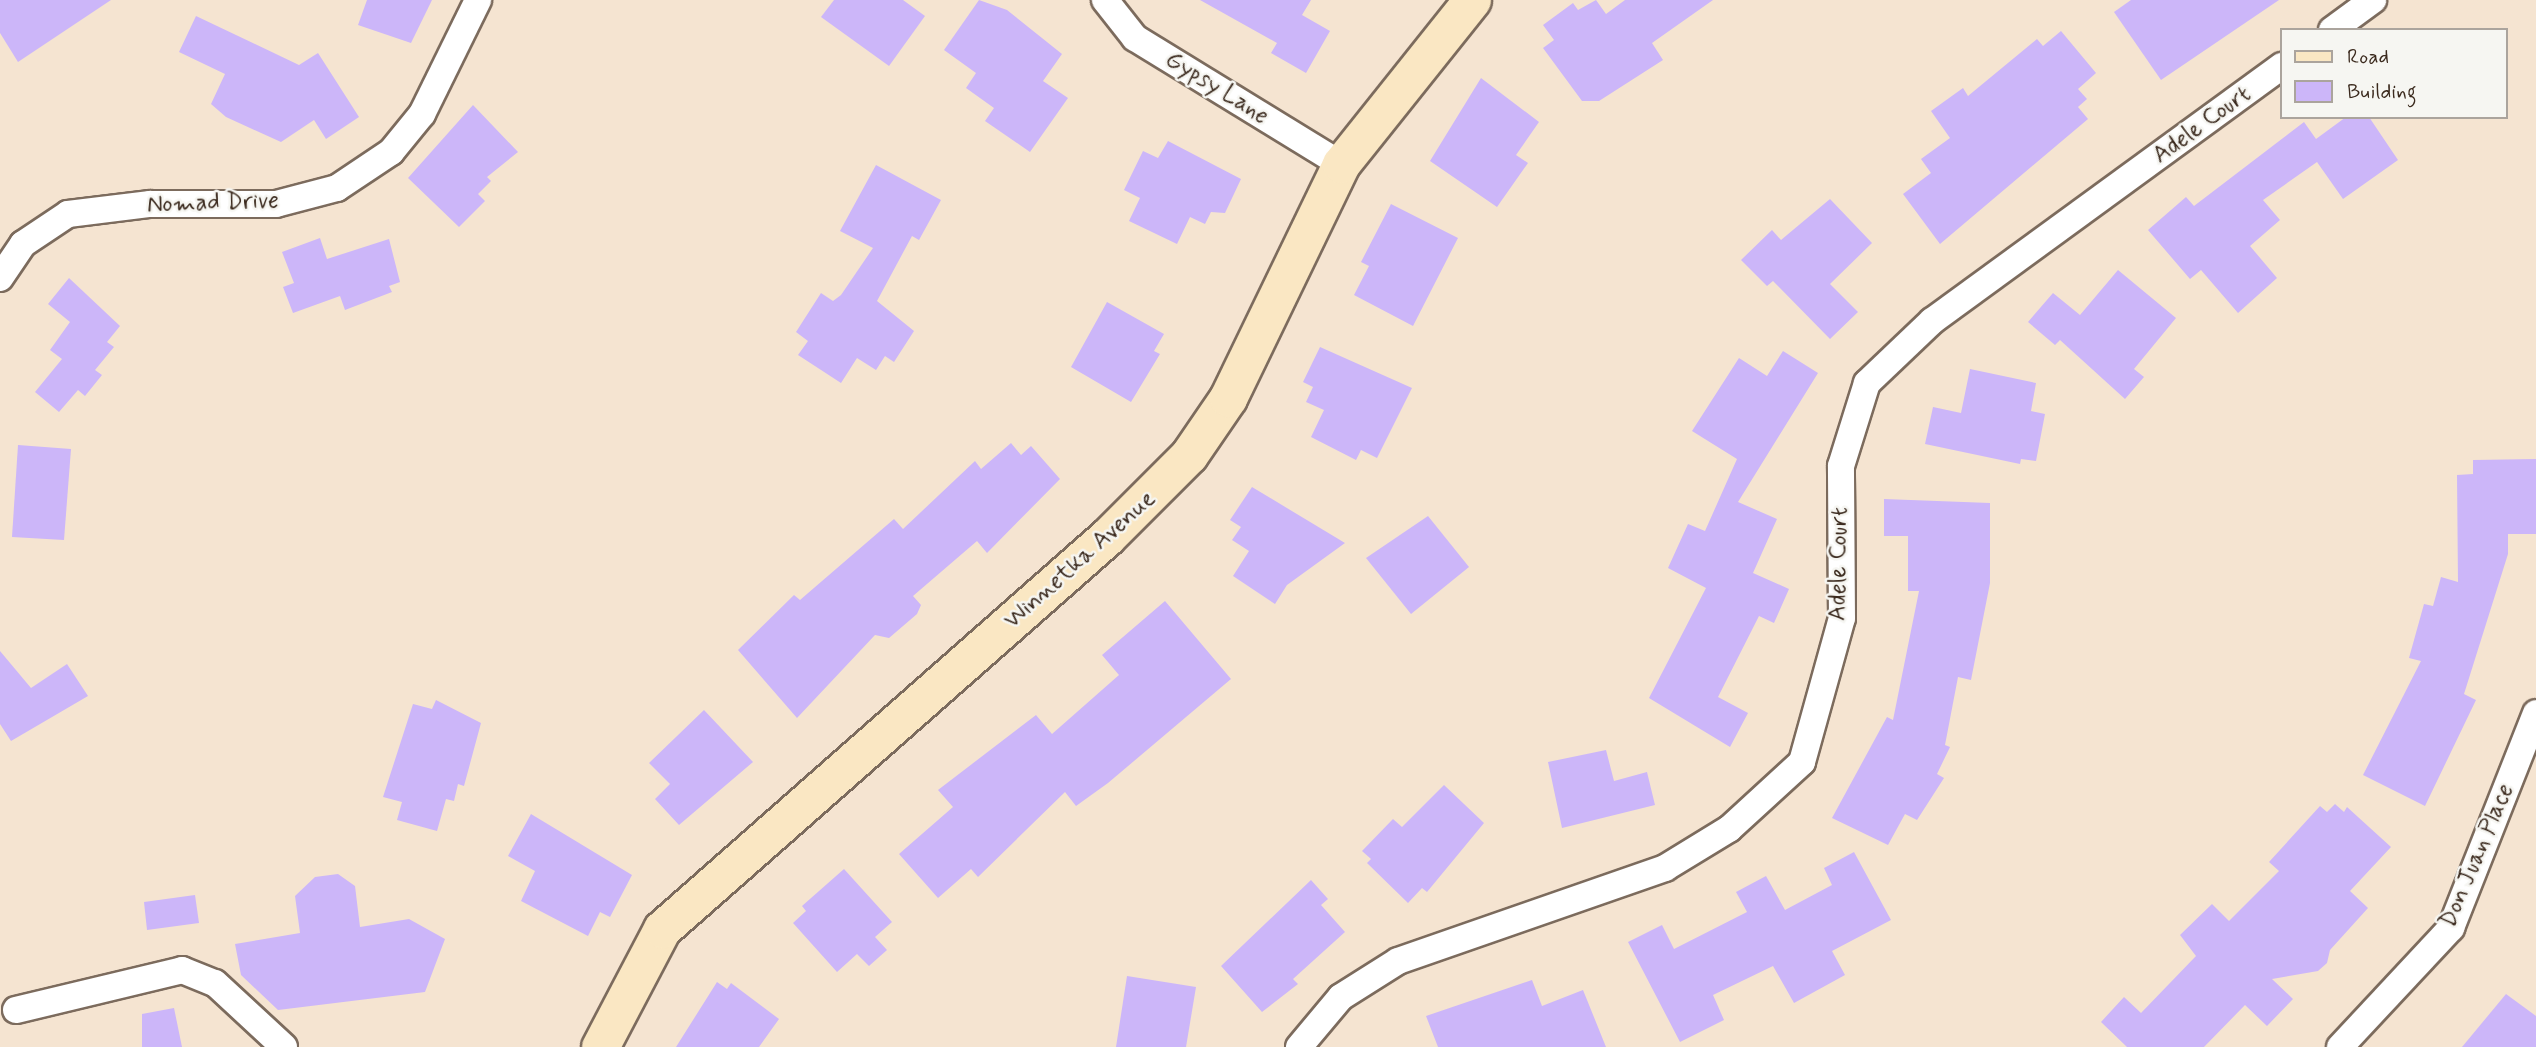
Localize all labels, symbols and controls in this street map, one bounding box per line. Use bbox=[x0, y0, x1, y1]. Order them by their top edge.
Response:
legend bbox=[2280, 28, 2508, 119]
text: Road bbox=[2347, 43, 2389, 71]
street label: Gypsy Lane bbox=[1159, 44, 1275, 132]
street label: Adele Court bbox=[2145, 78, 2259, 172]
text: Building bbox=[2347, 78, 2417, 106]
street label: Nomad Drive bbox=[147, 186, 279, 220]
street label: Winnetka Avenue bbox=[999, 485, 1161, 635]
street label: Adele Court bbox=[1824, 504, 1854, 624]
street label: Don Juan Place bbox=[2433, 779, 2521, 933]

